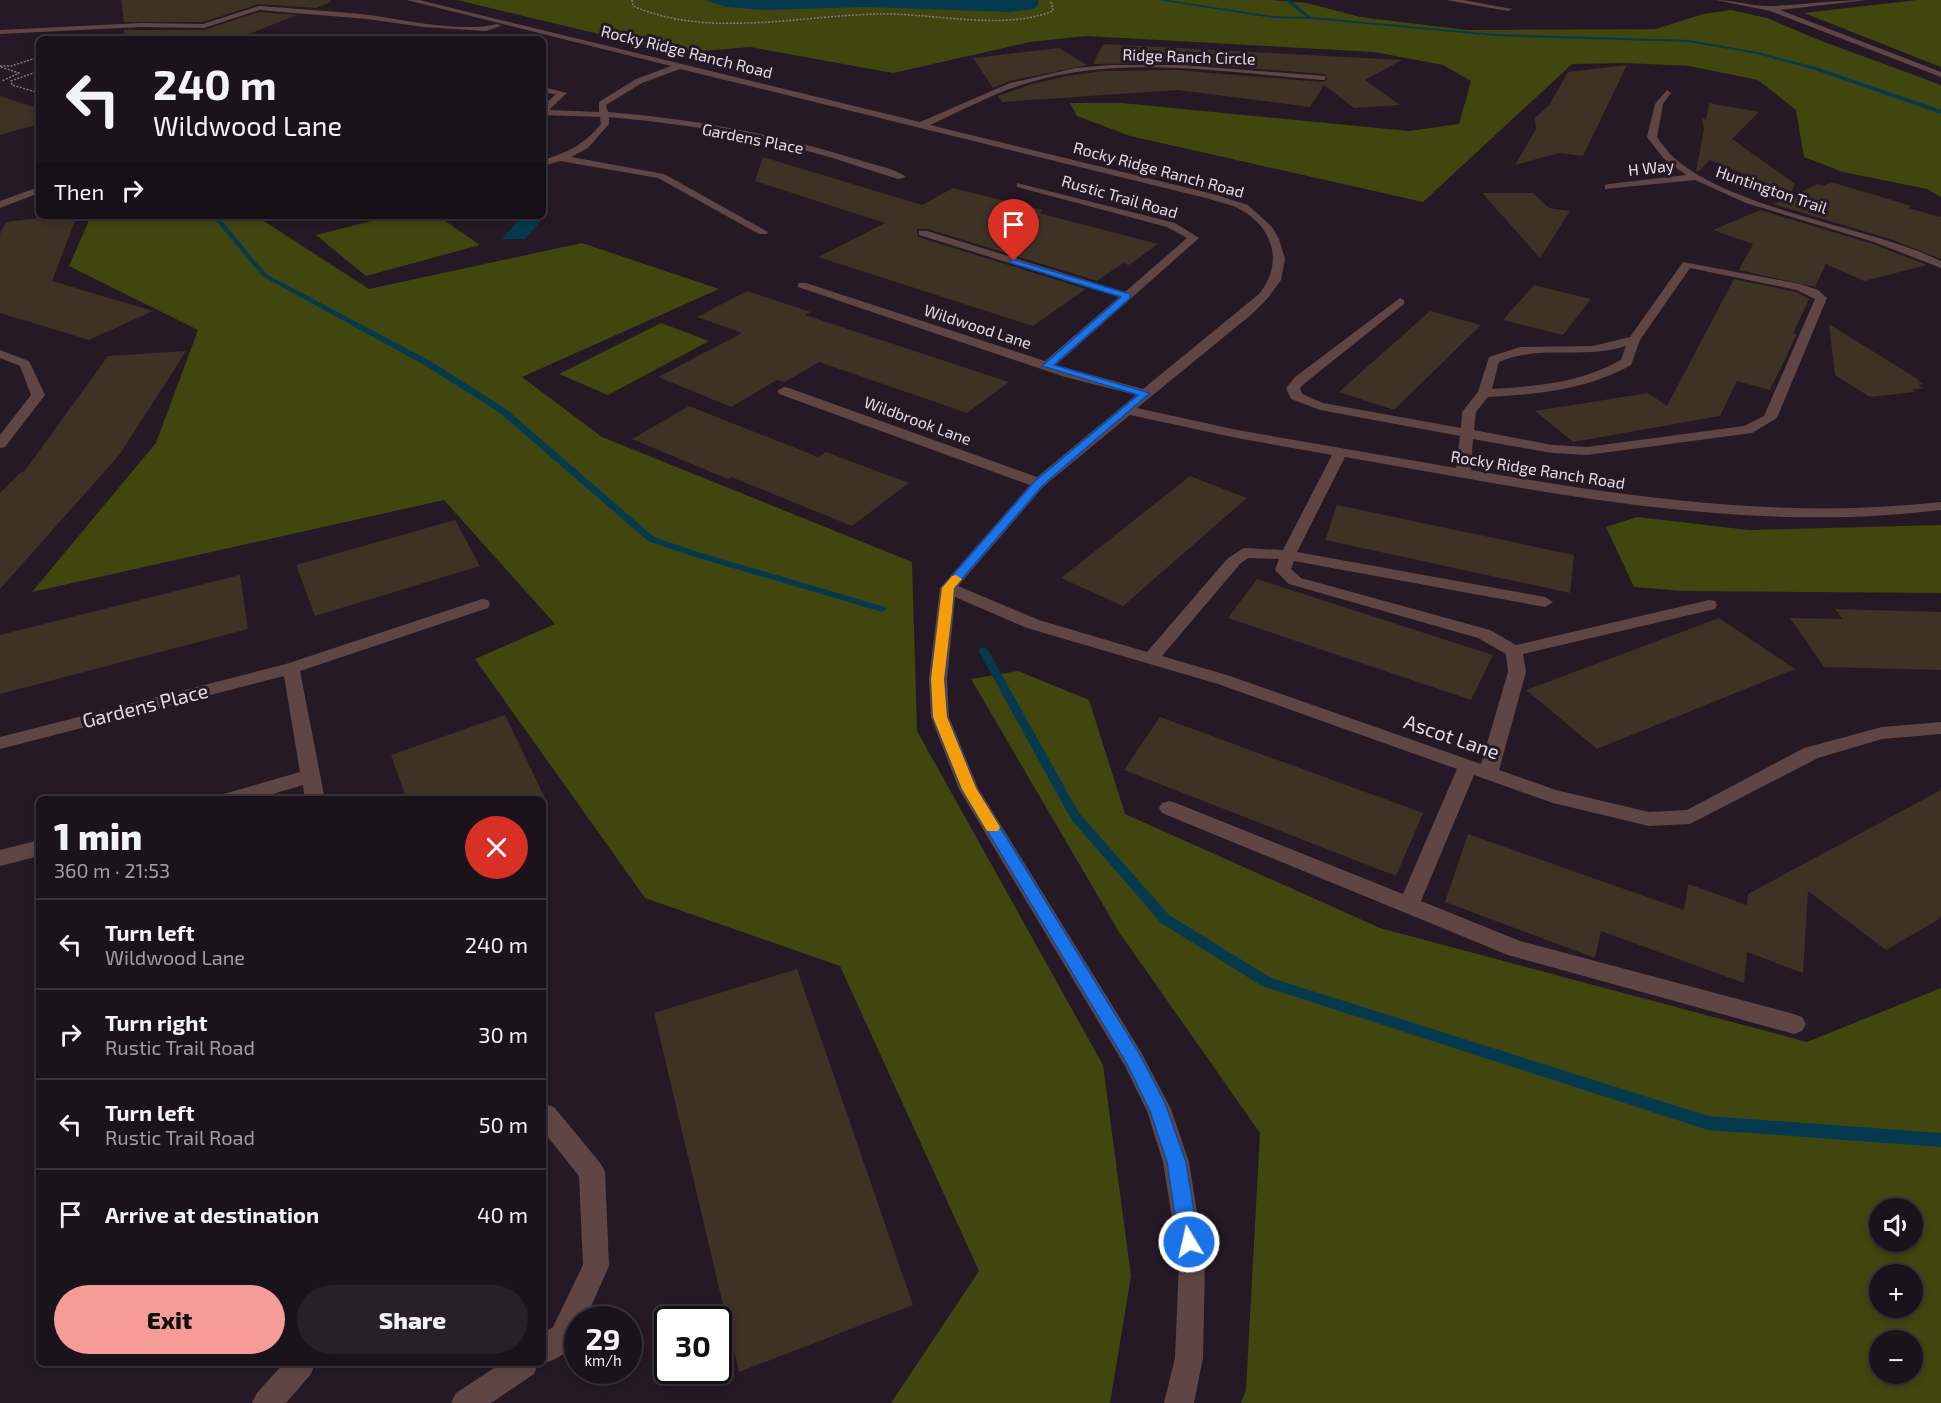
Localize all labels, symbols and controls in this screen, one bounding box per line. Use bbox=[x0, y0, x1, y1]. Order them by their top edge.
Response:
street label: Rocky Ridge Ranch Road bbox=[599, 20, 775, 82]
street label: Ridge Ranch Circle bbox=[1122, 44, 1256, 68]
text: 240 m bbox=[153, 58, 277, 108]
icon: left bbox=[54, 60, 132, 138]
text: Wildwood Lane bbox=[153, 109, 342, 141]
street label: Gardens Place bbox=[701, 119, 805, 157]
street label: Rocky Ridge Ranch Road bbox=[1071, 137, 1247, 201]
street label: H Way bbox=[1627, 155, 1676, 179]
street label: Huntington Trail bbox=[1714, 161, 1831, 217]
street label: Rustic Trail Road bbox=[1060, 170, 1180, 222]
icon: right bbox=[116, 174, 149, 207]
text: Then bbox=[54, 178, 104, 204]
pin bbox=[988, 199, 1039, 261]
icon: arrive bbox=[997, 208, 1030, 241]
street label: Wildwood Lane bbox=[922, 300, 1034, 352]
street label: Wildbrook Lane bbox=[862, 392, 974, 448]
street label: Rocky Ridge Ranch Road bbox=[1450, 446, 1626, 492]
street label: Gardens Place bbox=[80, 678, 210, 732]
street label: Ascot Lane bbox=[1401, 708, 1503, 764]
text: 1 min bbox=[54, 814, 142, 857]
button: close bbox=[465, 816, 528, 879]
text: 360 m · 21:53 bbox=[54, 858, 170, 882]
text: Turn left bbox=[105, 919, 194, 945]
icon: left bbox=[54, 928, 87, 961]
text: 240 m bbox=[465, 931, 528, 957]
text: Wildwood Lane bbox=[105, 945, 245, 969]
text: Turn right bbox=[105, 1009, 207, 1035]
icon: right bbox=[54, 1018, 87, 1051]
text: 30 m bbox=[478, 1021, 528, 1047]
text: Rustic Trail Road bbox=[105, 1035, 255, 1059]
text: Turn left bbox=[105, 1099, 194, 1125]
icon: left bbox=[54, 1108, 87, 1141]
text: 50 m bbox=[479, 1111, 528, 1137]
text: Rustic Trail Road bbox=[105, 1125, 255, 1149]
icon: arrive bbox=[54, 1198, 87, 1231]
map controls bbox=[1869, 1198, 1923, 1384]
button: sound bbox=[1869, 1198, 1923, 1252]
text: Arrive at destination bbox=[105, 1201, 319, 1227]
text: 40 m bbox=[477, 1201, 528, 1227]
position arrow bbox=[1157, 1210, 1221, 1274]
button: + bbox=[1869, 1264, 1923, 1318]
button: Exit bbox=[54, 1285, 285, 1354]
button: Share bbox=[297, 1285, 528, 1354]
speed limit sign: 30 bbox=[654, 1306, 732, 1384]
text: 29 bbox=[585, 1320, 621, 1356]
button: − bbox=[1869, 1330, 1923, 1384]
text: km/h bbox=[584, 1351, 622, 1369]

